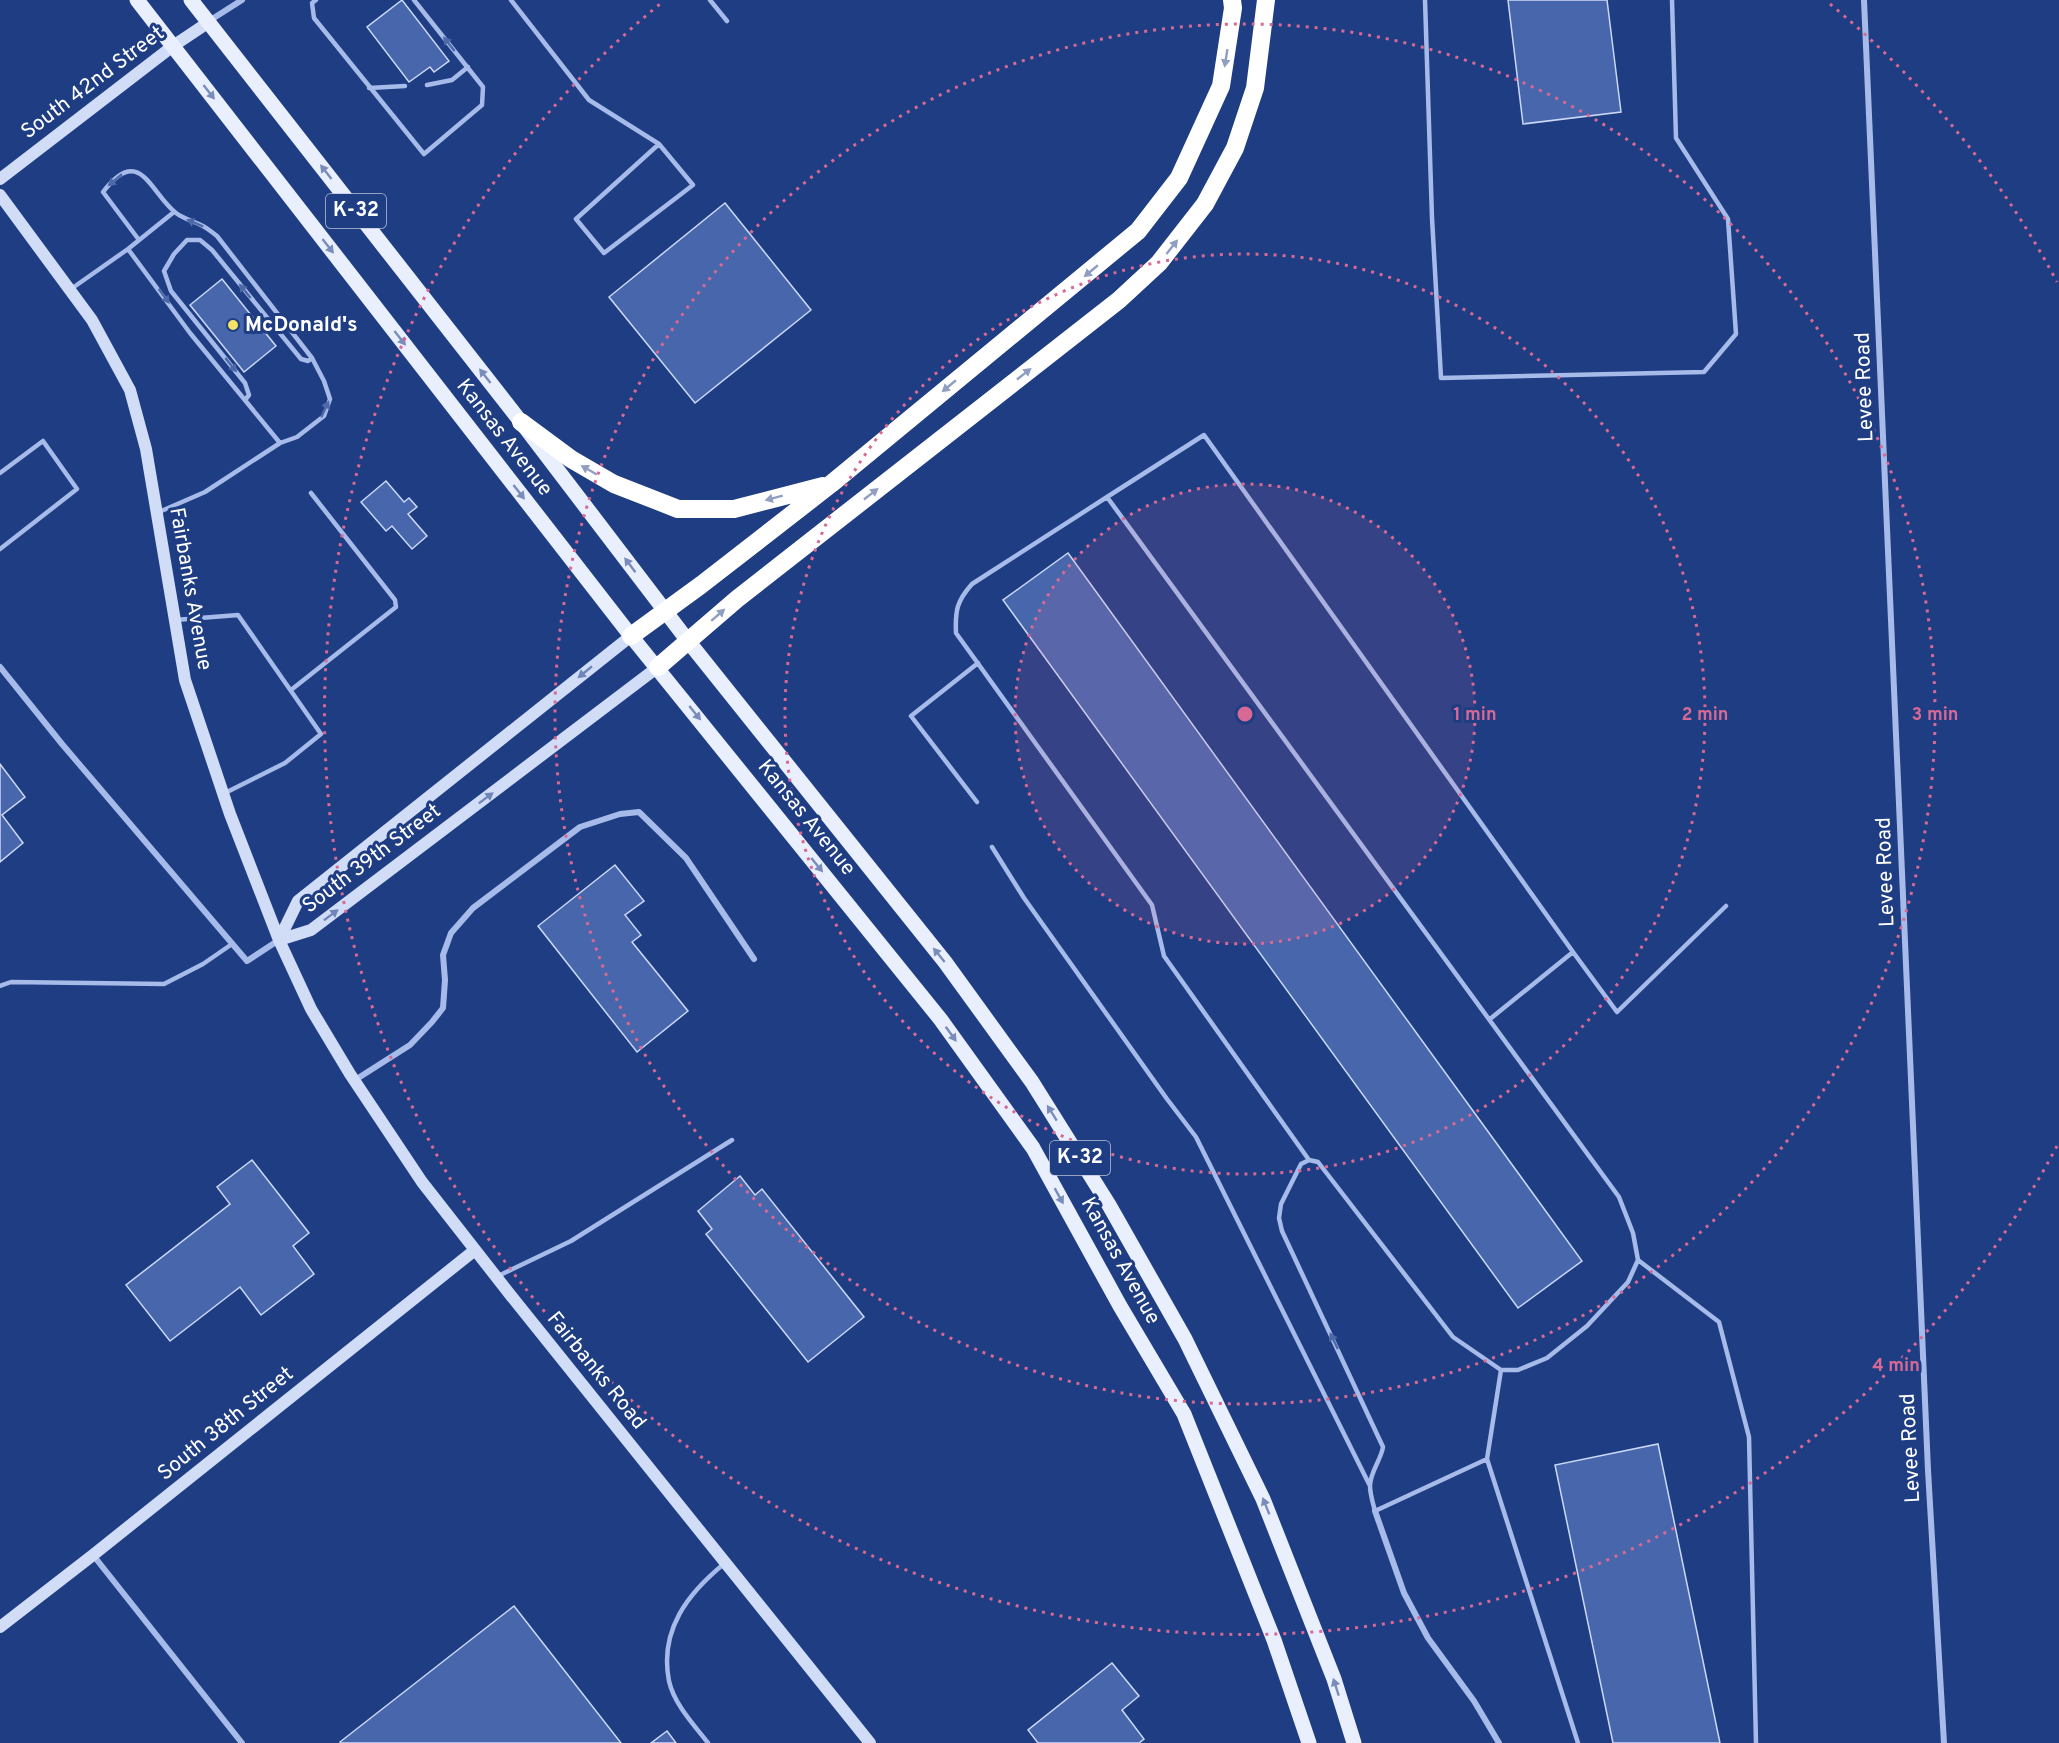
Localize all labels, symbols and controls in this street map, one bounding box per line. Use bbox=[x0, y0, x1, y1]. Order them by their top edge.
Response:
street label: South 42nd Street bbox=[16, 20, 170, 146]
one-way arrow bbox=[443, 36, 455, 51]
one-way arrow bbox=[1221, 49, 1230, 68]
one-way arrow bbox=[203, 84, 215, 100]
one-way arrow bbox=[321, 165, 333, 180]
one-way arrow bbox=[108, 173, 123, 186]
road number: K-32 bbox=[326, 194, 386, 228]
one-way arrow bbox=[185, 218, 203, 228]
one-way arrow bbox=[322, 238, 335, 254]
one-way arrow bbox=[1165, 239, 1177, 254]
one-way arrow bbox=[1083, 264, 1099, 277]
one-way arrow bbox=[239, 283, 252, 299]
one-way arrow bbox=[157, 288, 169, 303]
place label: McDonald's bbox=[245, 312, 358, 339]
marker: McDonald's bbox=[226, 318, 240, 332]
one-way arrow bbox=[393, 330, 406, 346]
street label: Levee Road bbox=[1850, 332, 1880, 442]
one-way arrow bbox=[224, 357, 237, 372]
one-way arrow bbox=[480, 368, 492, 383]
one-way arrow bbox=[1017, 368, 1032, 380]
street label: Kansas Avenue bbox=[450, 374, 558, 502]
one-way arrow bbox=[942, 379, 957, 392]
one-way arrow bbox=[320, 401, 329, 418]
one-way arrow bbox=[581, 464, 597, 475]
one-way arrow bbox=[513, 484, 526, 500]
one-way arrow bbox=[863, 488, 879, 501]
one-way arrow bbox=[765, 494, 783, 504]
street label: Fairbanks Avenue bbox=[162, 506, 218, 672]
one-way arrow bbox=[624, 557, 636, 572]
one-way arrow bbox=[710, 609, 726, 622]
one-way arrow bbox=[577, 666, 593, 679]
centre of rings bbox=[1235, 704, 1255, 724]
text: 1 min bbox=[1453, 704, 1497, 727]
text: 2 min bbox=[1681, 704, 1729, 727]
text: 3 min bbox=[1912, 704, 1958, 727]
one-way arrow bbox=[688, 705, 701, 721]
street label: Kansas Avenue bbox=[751, 755, 861, 881]
one-way arrow bbox=[478, 791, 494, 804]
street label: South 39th Street bbox=[297, 798, 447, 920]
street label: Levee Road bbox=[1871, 817, 1901, 927]
one-way arrow bbox=[810, 857, 823, 873]
one-way arrow bbox=[323, 910, 338, 922]
one-way arrow bbox=[933, 947, 945, 962]
one-way arrow bbox=[945, 1025, 957, 1041]
one-way arrow bbox=[1046, 1105, 1057, 1122]
road number: K-32 bbox=[1050, 1141, 1110, 1175]
one-way arrow bbox=[1054, 1187, 1064, 1204]
street label: Kansas Avenue bbox=[1074, 1193, 1166, 1329]
street label: Fairbanks Road bbox=[540, 1307, 652, 1435]
one-way arrow bbox=[1330, 1333, 1339, 1350]
text: 4 min bbox=[1872, 1355, 1920, 1378]
street label: South 38th Street bbox=[153, 1361, 299, 1487]
street label: Levee Road bbox=[1895, 1392, 1927, 1504]
one-way arrow bbox=[1261, 1496, 1271, 1514]
one-way arrow bbox=[1331, 1678, 1341, 1696]

